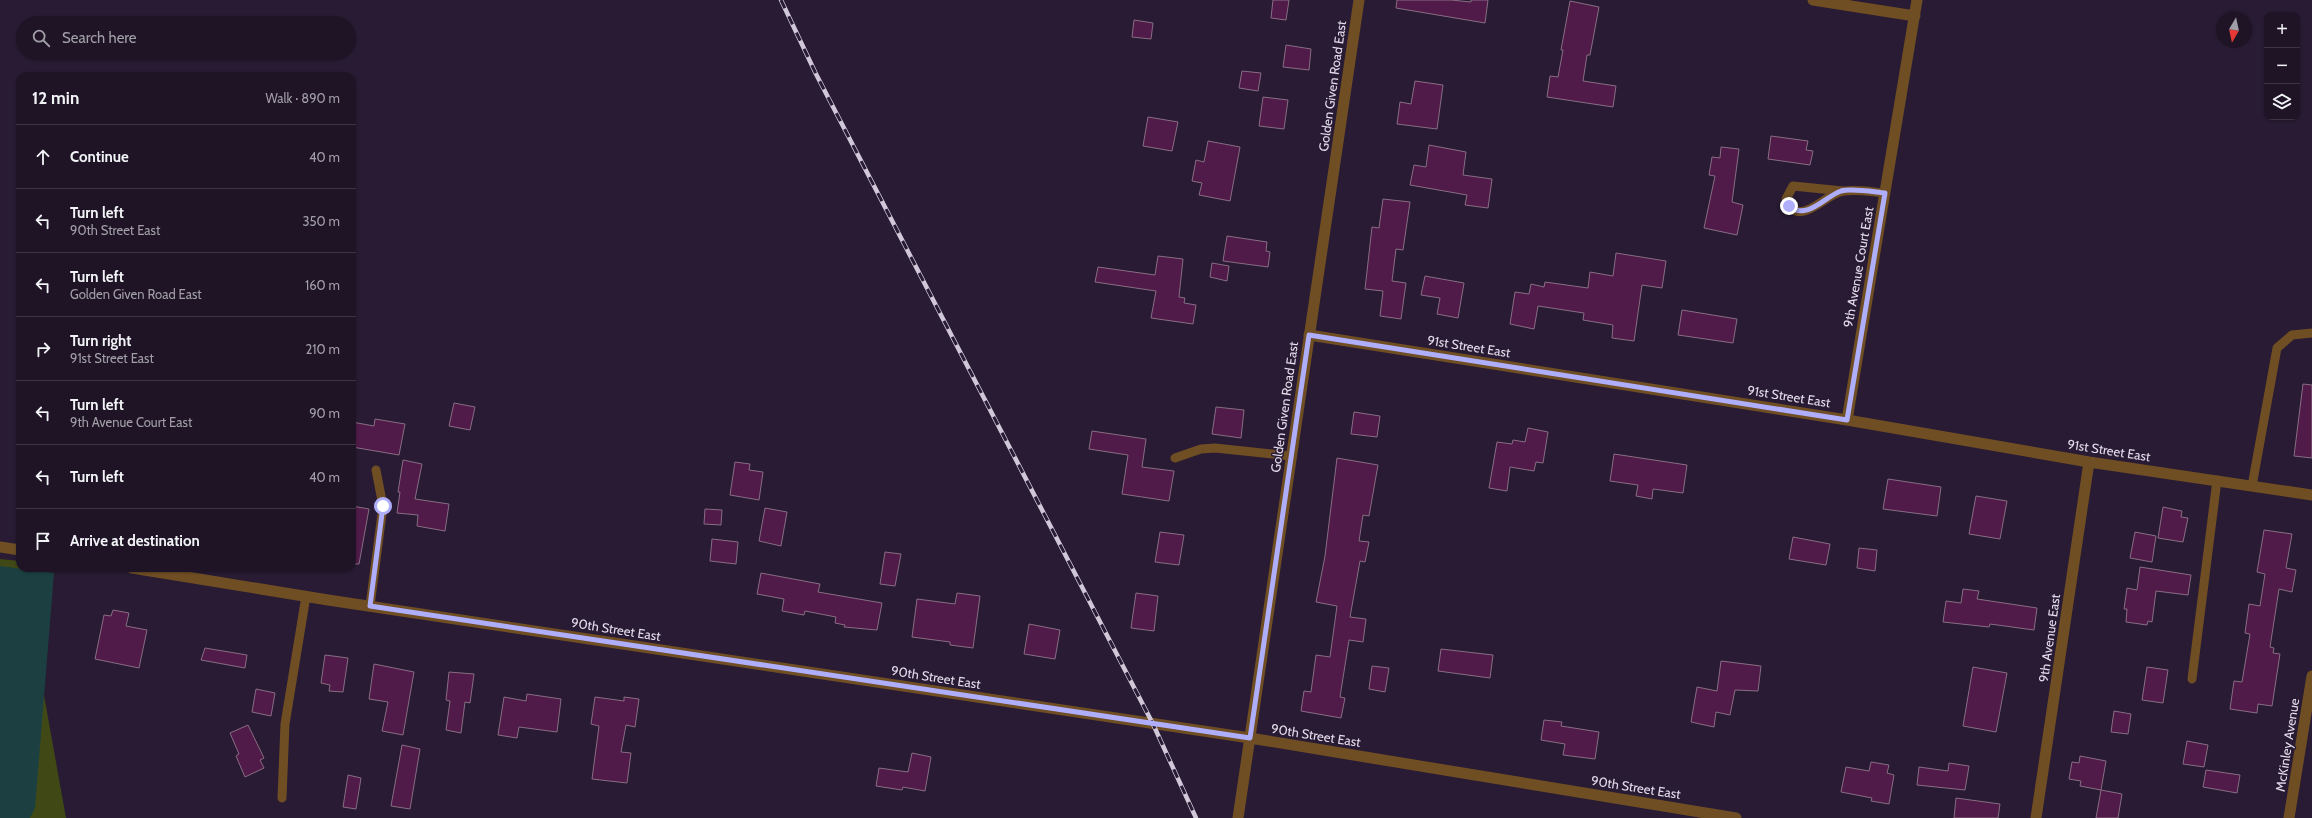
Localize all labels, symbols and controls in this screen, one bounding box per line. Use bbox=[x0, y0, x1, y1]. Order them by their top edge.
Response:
north arrow bbox=[2216, 12, 2252, 48]
map controls bbox=[2264, 12, 2300, 120]
button: + bbox=[2264, 12, 2300, 48]
search box bbox=[16, 16, 356, 60]
street label: Golden Given Road East bbox=[1315, 19, 1349, 152]
icon: search bbox=[30, 27, 52, 49]
text: Search here bbox=[62, 29, 137, 47]
button: − bbox=[2264, 48, 2300, 84]
button: layers bbox=[2264, 84, 2300, 120]
text: 12 min bbox=[32, 88, 79, 108]
text: Walk · 890 m bbox=[265, 90, 340, 106]
icon: ahead bbox=[32, 146, 54, 168]
text: Continue bbox=[70, 148, 129, 166]
text: 40 m bbox=[309, 149, 340, 165]
route end bbox=[1780, 197, 1798, 215]
text: Turn left bbox=[70, 204, 124, 222]
street label: 9th Avenue Court East bbox=[1840, 205, 1877, 329]
icon: left bbox=[32, 210, 54, 232]
text: 350 m bbox=[303, 213, 340, 229]
text: 90th Street East bbox=[70, 222, 160, 238]
text: Turn left bbox=[70, 268, 124, 286]
icon: left bbox=[32, 274, 54, 296]
text: 160 m bbox=[305, 277, 340, 293]
text: Golden Given Road East bbox=[70, 286, 202, 302]
text: Turn right bbox=[70, 332, 131, 350]
street label: 91st Street East bbox=[1426, 332, 1512, 361]
icon: right bbox=[32, 338, 54, 360]
street label: Golden Given Road East bbox=[1267, 340, 1301, 473]
text: 210 m bbox=[306, 341, 340, 357]
text: 91st Street East bbox=[70, 350, 154, 366]
street label: 91st Street East bbox=[1746, 382, 1832, 411]
text: Turn left bbox=[70, 396, 124, 414]
icon: left bbox=[32, 402, 54, 424]
text: 90 m bbox=[309, 405, 340, 421]
text: 9th Avenue Court East bbox=[70, 414, 192, 430]
street label: 91st Street East bbox=[2066, 436, 2152, 465]
icon: left bbox=[32, 466, 54, 488]
text: Turn left bbox=[70, 468, 124, 486]
text: 40 m bbox=[309, 469, 340, 485]
route start bbox=[374, 497, 392, 515]
icon: arrive bbox=[32, 530, 54, 552]
text: Arrive at destination bbox=[70, 532, 200, 550]
street label: 9th Avenue East bbox=[2035, 592, 2063, 683]
street label: 90th Street East bbox=[570, 614, 662, 644]
street label: 90th Street East bbox=[890, 662, 982, 692]
street label: McKinley Avenue bbox=[2272, 697, 2302, 793]
street label: 90th Street East bbox=[1270, 720, 1362, 750]
street label: 90th Street East bbox=[1590, 772, 1682, 802]

